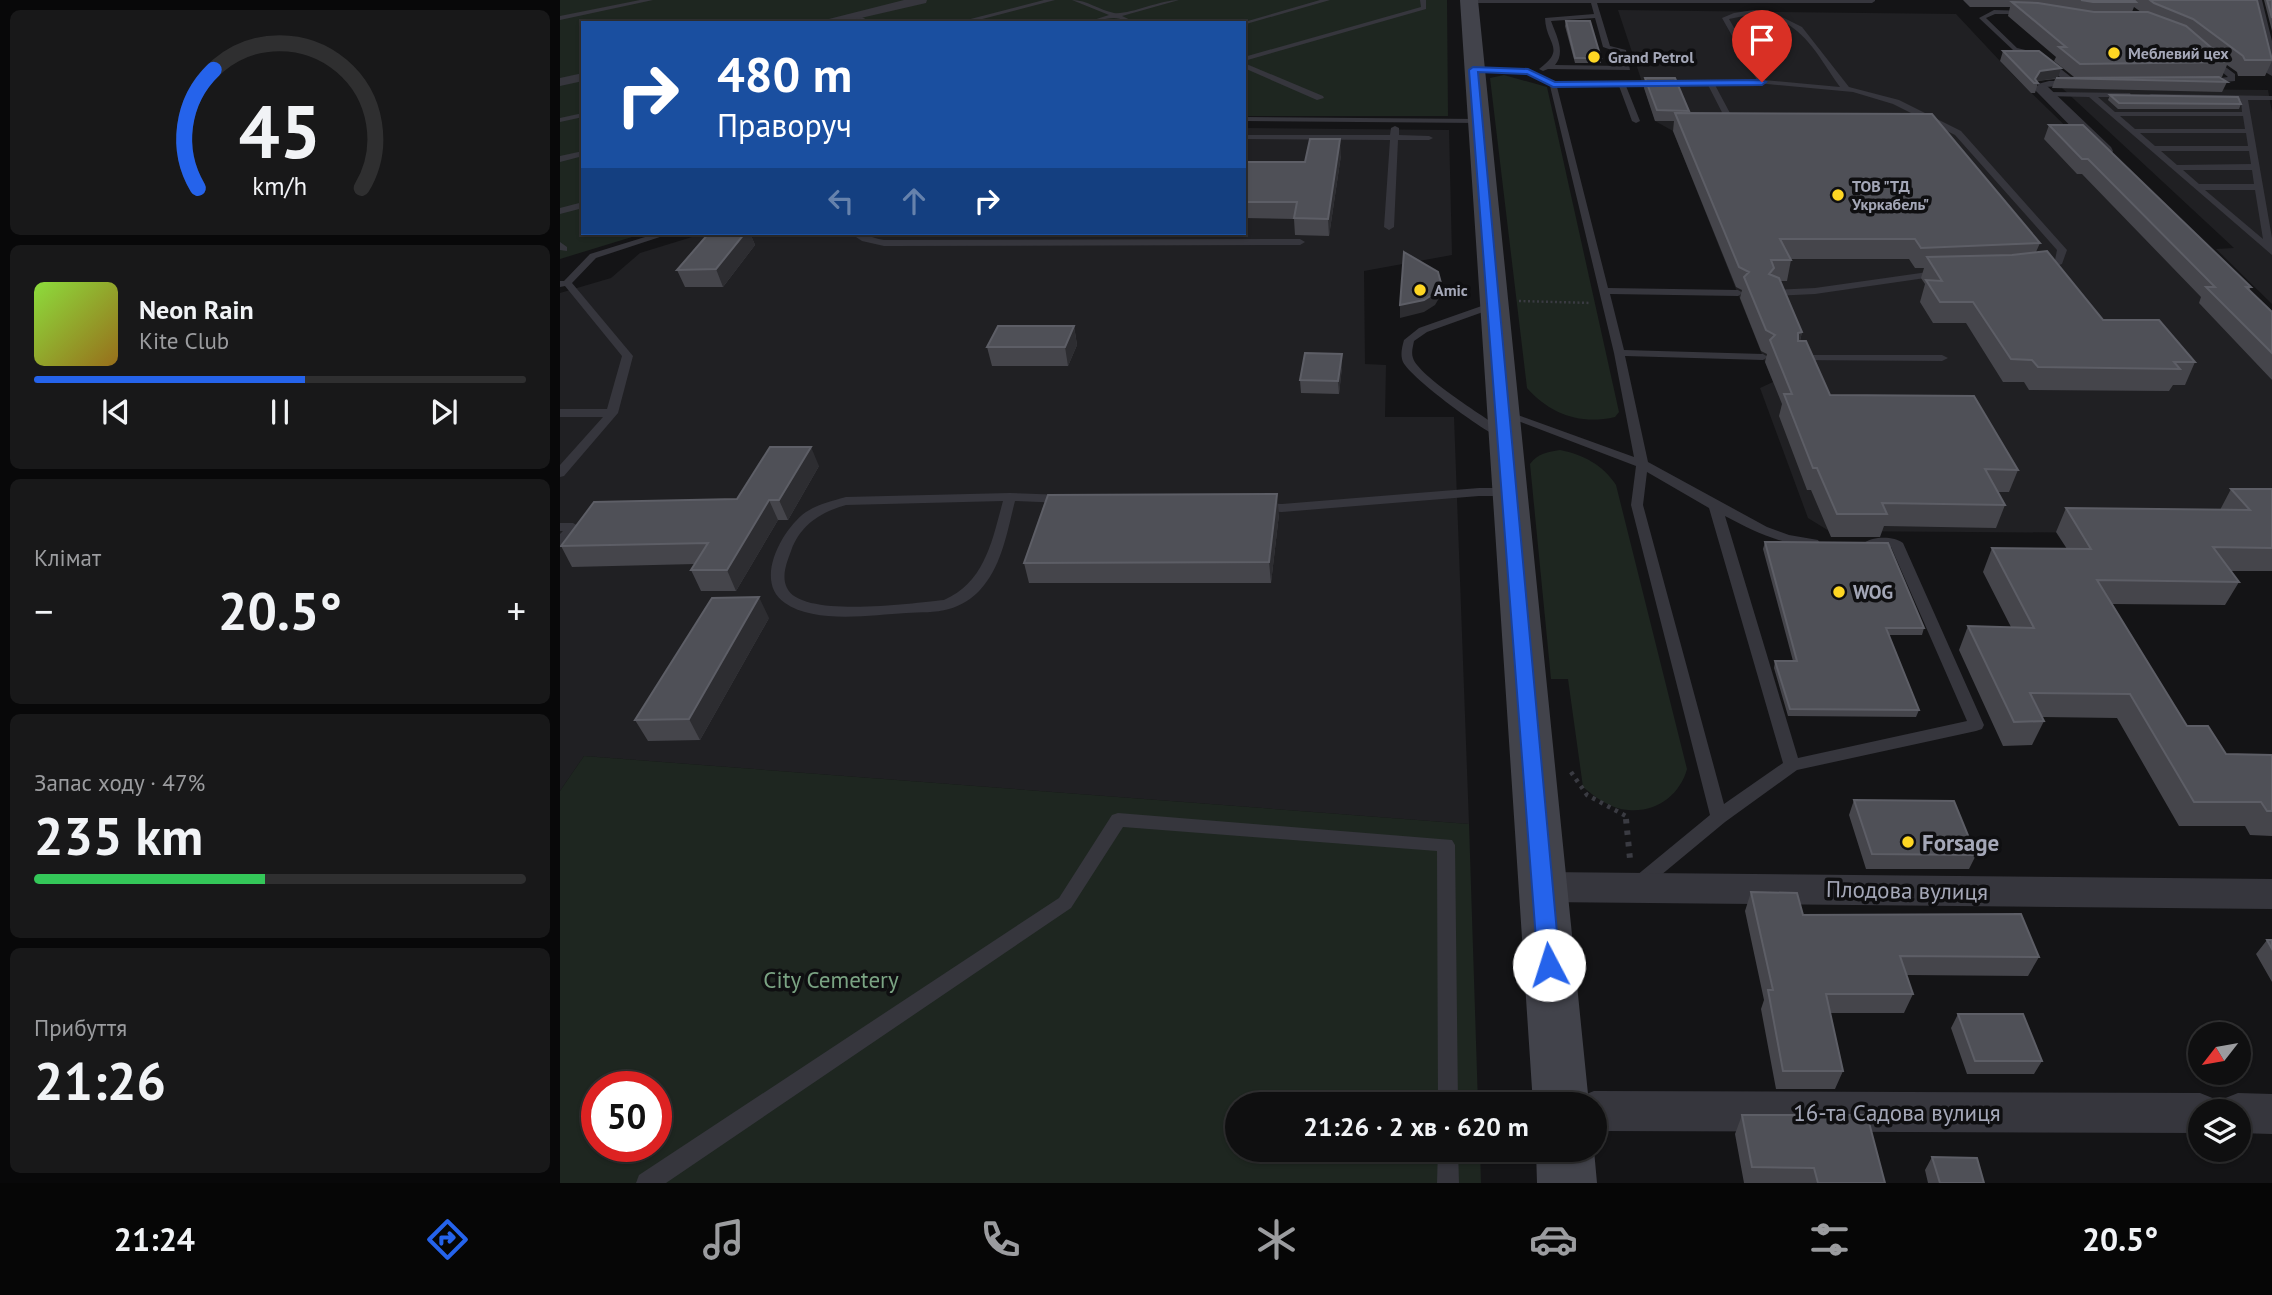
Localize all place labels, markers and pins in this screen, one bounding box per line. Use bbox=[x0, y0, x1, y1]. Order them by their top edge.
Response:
pin bbox=[1732, 10, 1792, 82]
place label: Меблевий цех bbox=[2128, 43, 2229, 63]
marker: Меблевий цех bbox=[2106, 45, 2122, 61]
place label: Grand Petrol bbox=[1608, 47, 1694, 67]
marker: Grand Petrol bbox=[1586, 49, 1602, 65]
place label: ТОВ "ТД Укркабель" bbox=[1851, 176, 1929, 214]
marker: ТОВ "ТД Укркабель" bbox=[1830, 187, 1846, 203]
place label: Amic bbox=[1434, 280, 1468, 300]
marker: Amic bbox=[1412, 282, 1428, 298]
place label: WOG bbox=[1853, 580, 1893, 604]
marker: WOG bbox=[1831, 584, 1847, 600]
place label: Forsage bbox=[1922, 828, 1999, 857]
marker: Forsage bbox=[1900, 834, 1916, 850]

